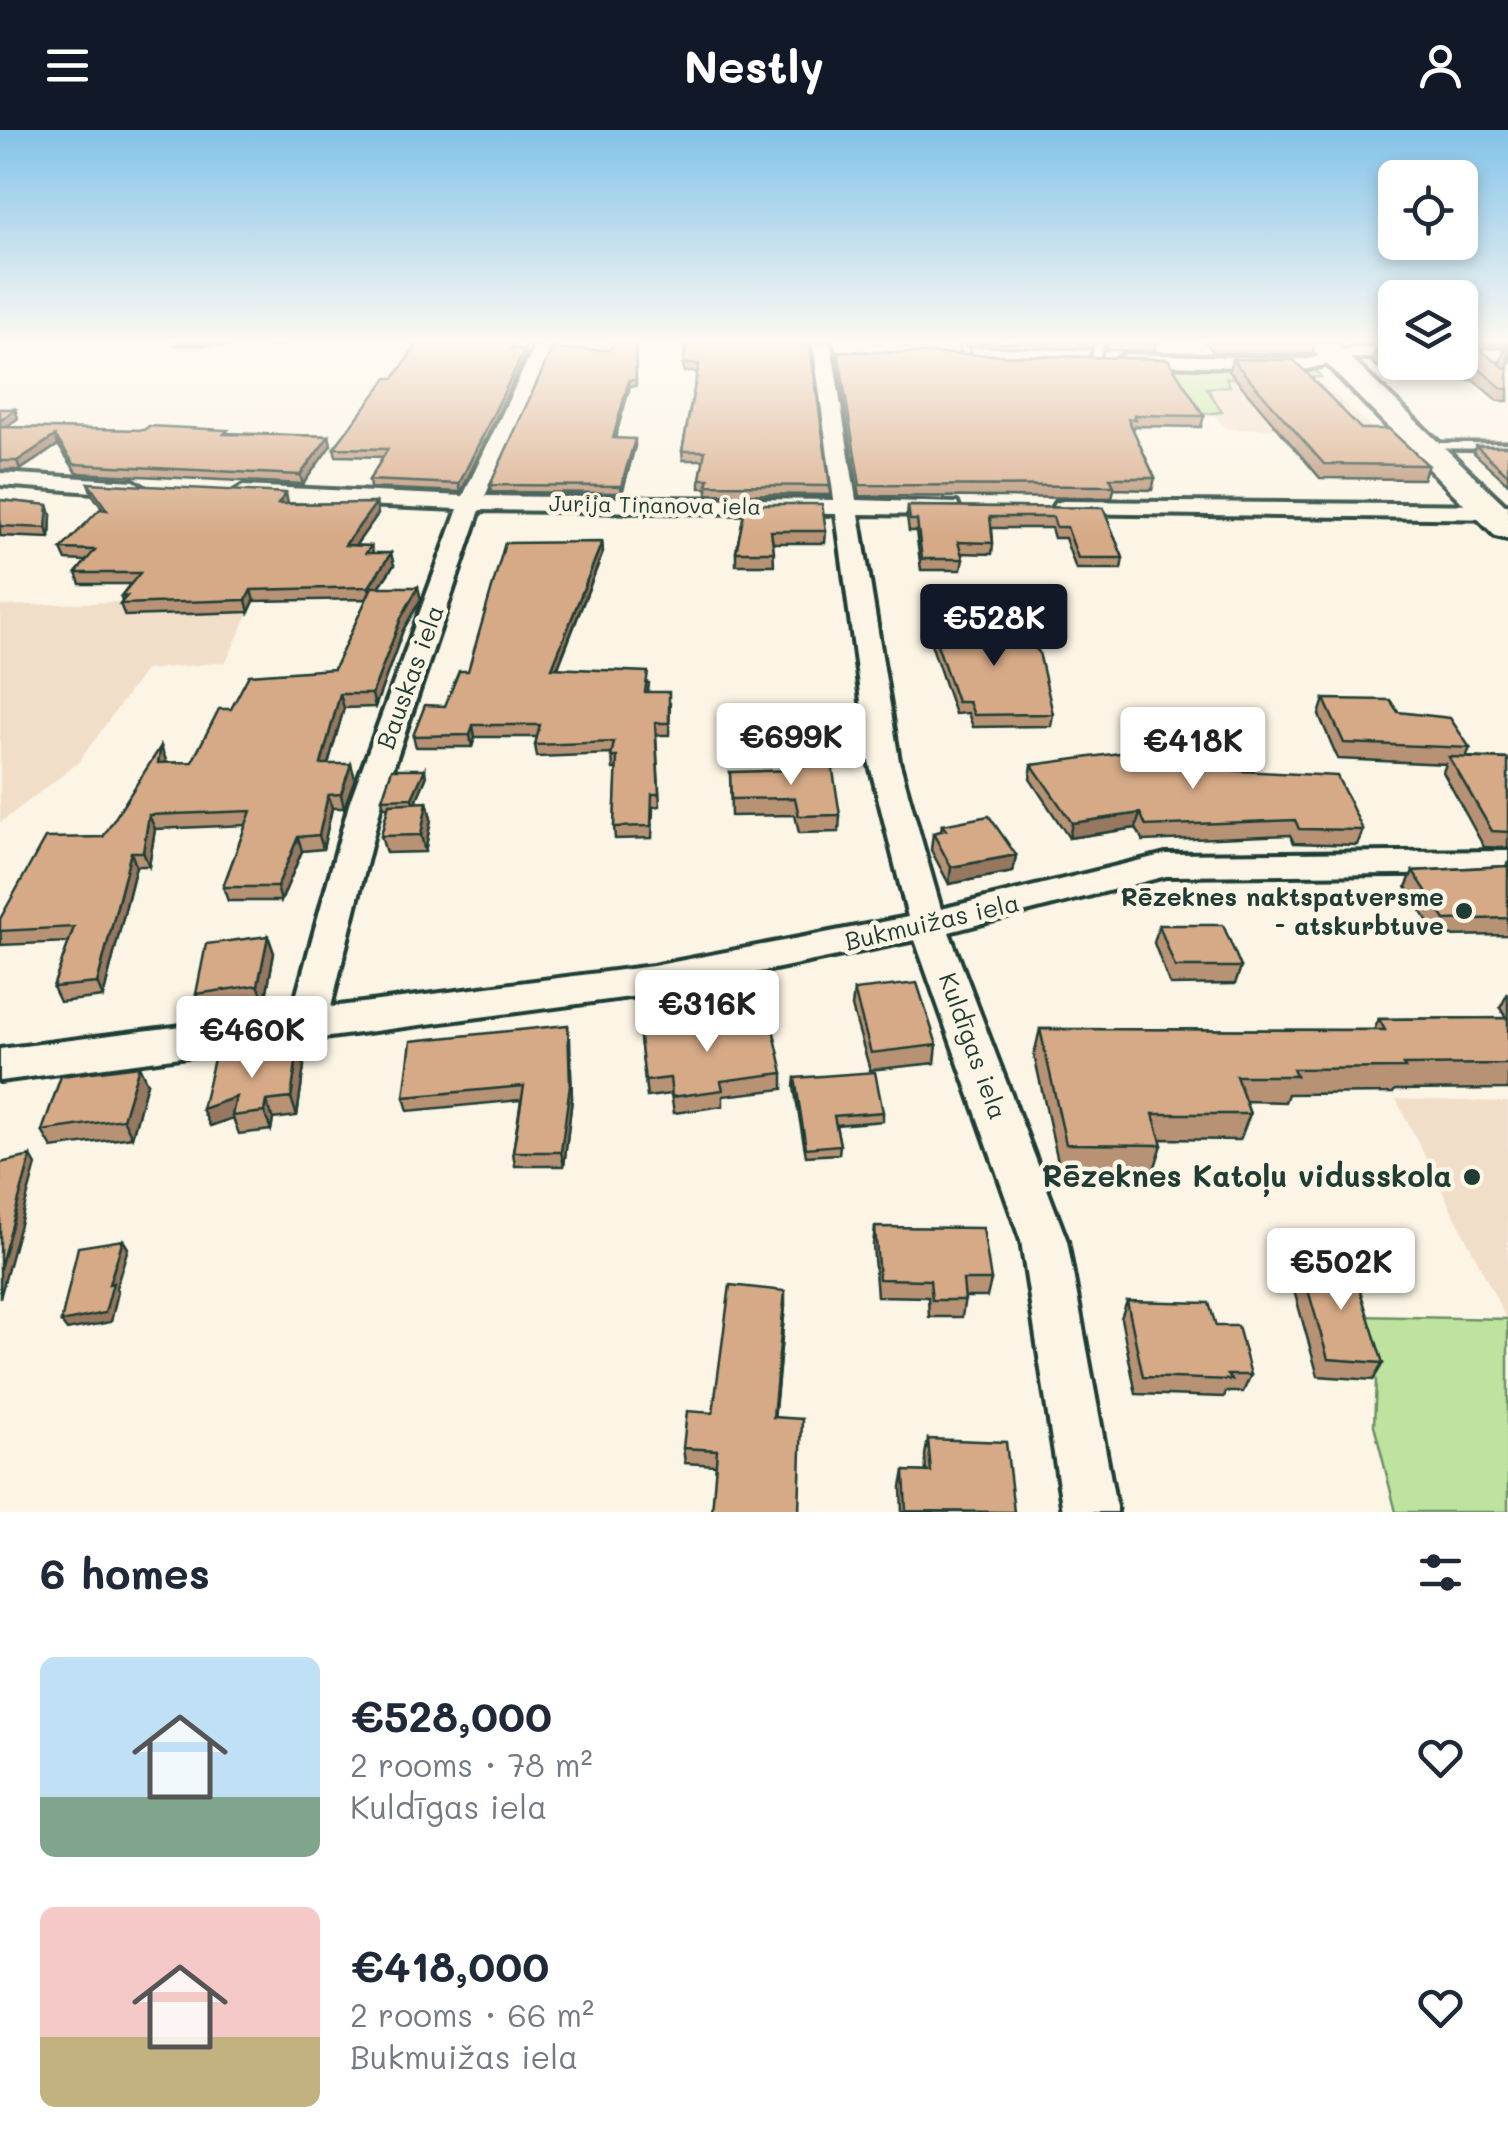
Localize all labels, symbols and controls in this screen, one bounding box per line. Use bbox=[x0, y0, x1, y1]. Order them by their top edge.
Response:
text: Nestly bbox=[684, 36, 824, 94]
icon: menu bbox=[40, 38, 95, 93]
icon: person bbox=[1413, 38, 1468, 93]
map controls bbox=[1378, 160, 1478, 380]
button: locate bbox=[1378, 160, 1478, 260]
button: layers bbox=[1378, 280, 1478, 380]
street label: Jurija Tiņanova iela bbox=[549, 488, 761, 521]
pin: €528K bbox=[924, 584, 1064, 669]
text: €528K bbox=[942, 595, 1046, 637]
street label: Bauskas iela bbox=[368, 600, 450, 753]
pin: €699K bbox=[721, 703, 861, 788]
pin: €418K bbox=[1123, 707, 1263, 792]
text: €699K bbox=[739, 714, 843, 756]
text: €418K bbox=[1142, 718, 1244, 760]
place label: Rēzeknes naktspatversme - atskurbtuve bbox=[1121, 880, 1444, 941]
street label: Bukmuižas iela bbox=[841, 885, 1022, 957]
marker: Rēzeknes naktspatversme - atskurbtuve bbox=[1453, 900, 1475, 922]
street label: Kuldīgas iela bbox=[933, 968, 1015, 1124]
pin: €316K bbox=[637, 970, 777, 1055]
text: €316K bbox=[657, 981, 757, 1023]
pin: €460K bbox=[182, 996, 322, 1081]
text: €460K bbox=[198, 1007, 306, 1049]
place label: Rēzeknes Katoļu vidusskola bbox=[1042, 1155, 1452, 1197]
marker: Rēzeknes Katoļu vidusskola bbox=[1461, 1166, 1483, 1188]
pin: €502K bbox=[1271, 1228, 1411, 1313]
text: €502K bbox=[1289, 1239, 1393, 1281]
text: 6 homes bbox=[40, 1545, 210, 1600]
icon: filters bbox=[1413, 1545, 1468, 1600]
text: €528,000 bbox=[350, 1688, 552, 1743]
icon: home bbox=[120, 1697, 240, 1817]
icon: heart bbox=[1413, 1730, 1468, 1785]
text: 2 rooms · 78 m² bbox=[350, 1743, 593, 1785]
text: Kuldīgas iela bbox=[350, 1785, 547, 1827]
text: €418,000 bbox=[350, 1938, 549, 1993]
icon: home bbox=[120, 1947, 240, 2067]
icon: heart bbox=[1413, 1980, 1468, 2035]
text: 2 rooms · 66 m² bbox=[350, 1993, 594, 2035]
text: Bukmuižas iela bbox=[350, 2035, 578, 2077]

